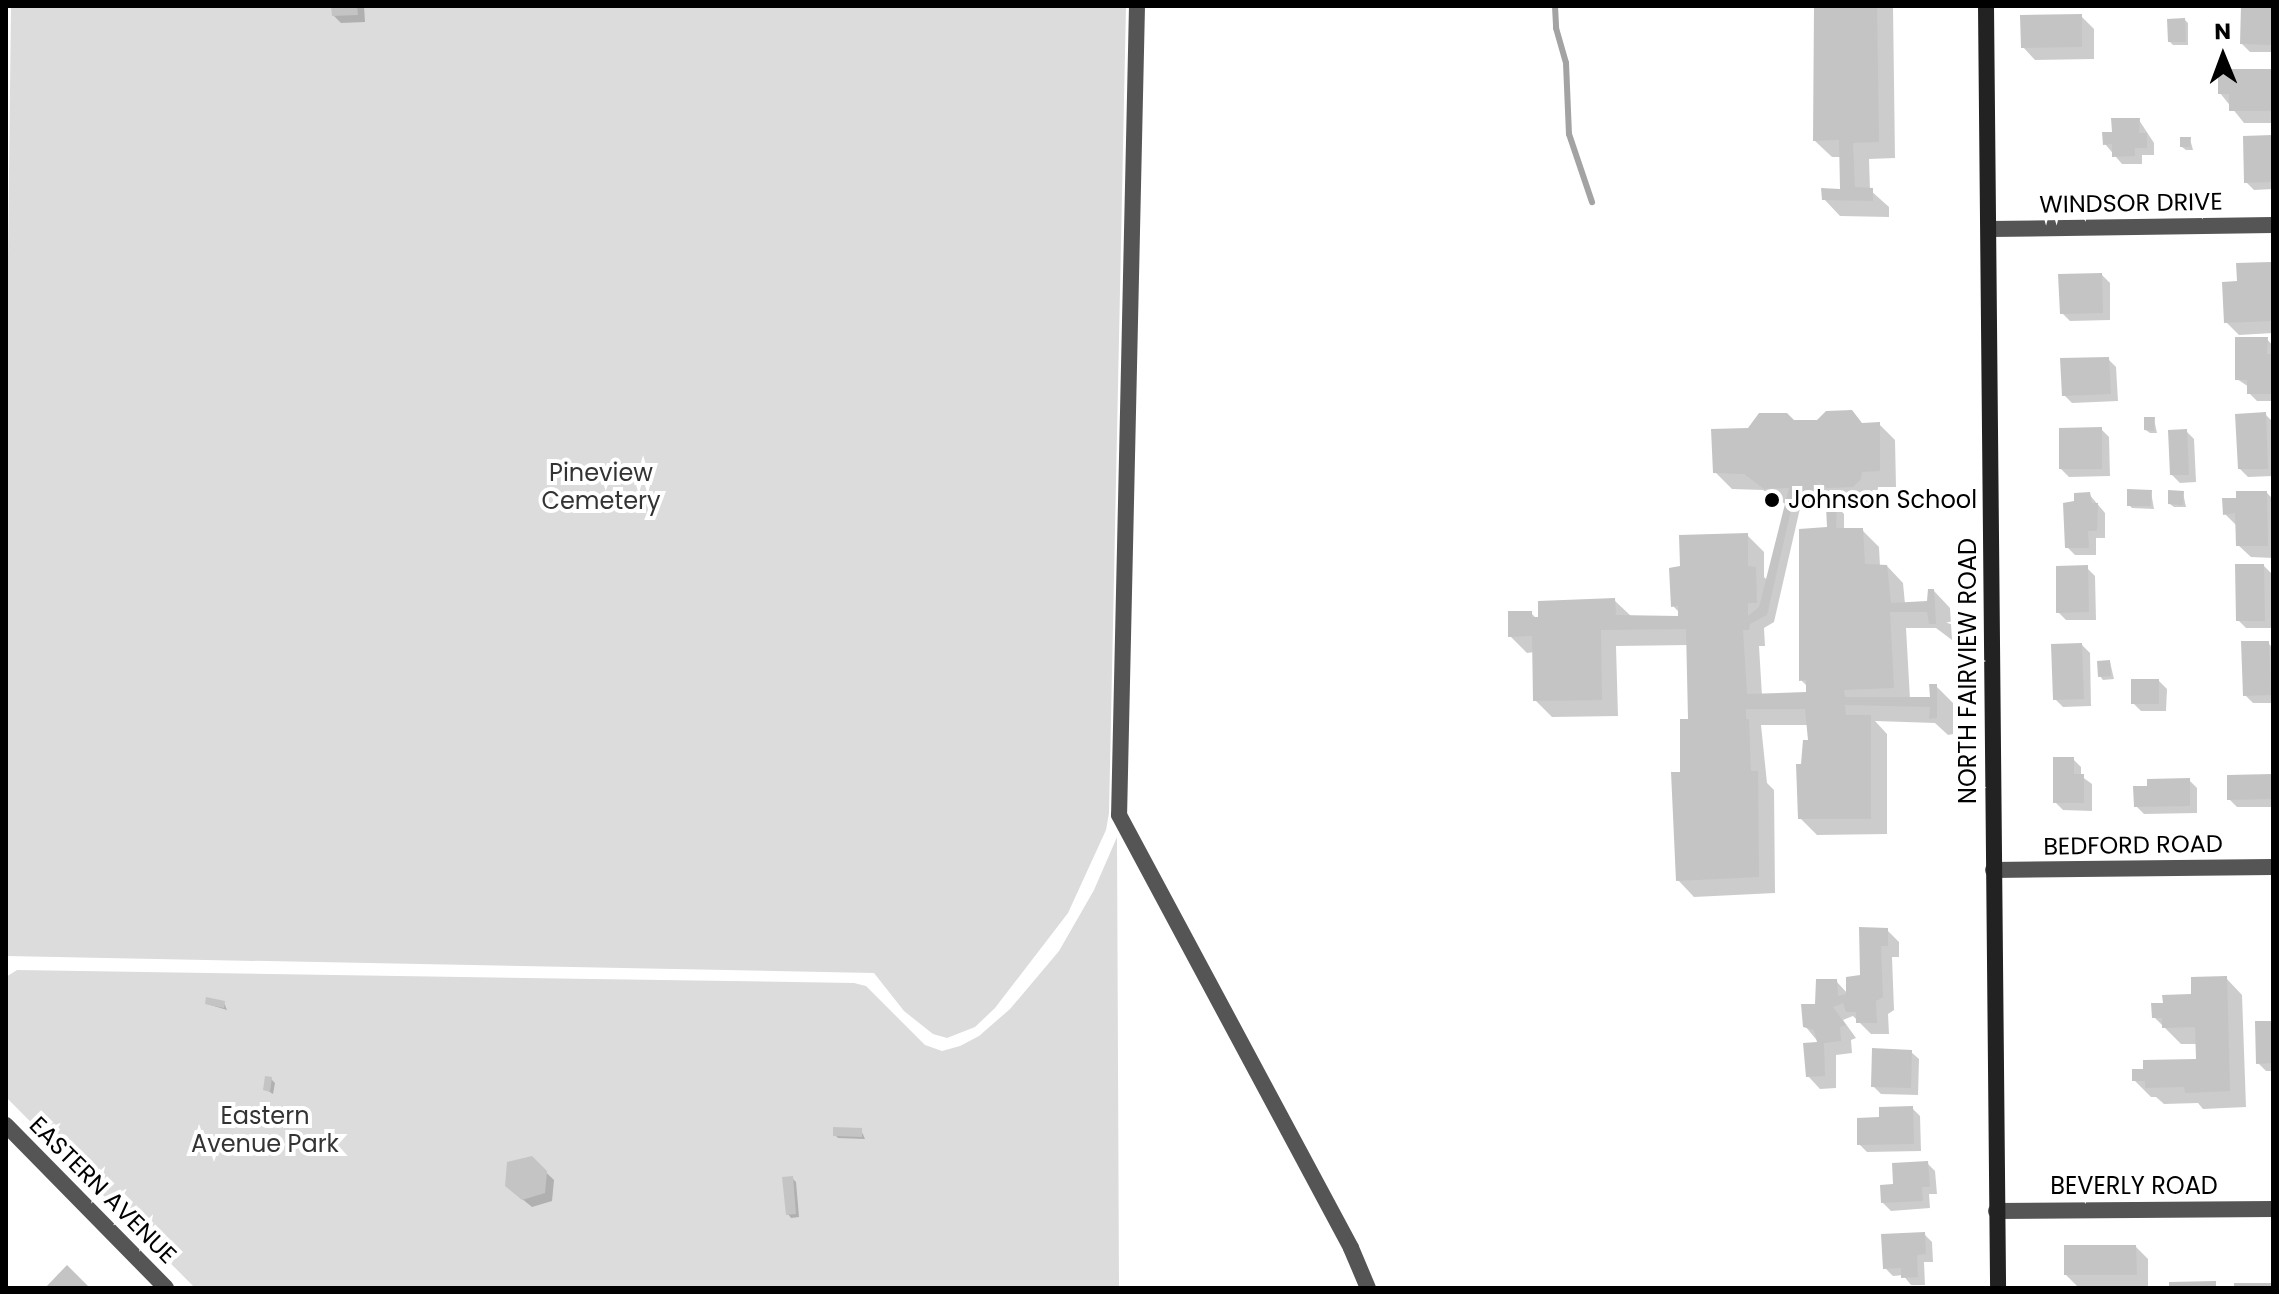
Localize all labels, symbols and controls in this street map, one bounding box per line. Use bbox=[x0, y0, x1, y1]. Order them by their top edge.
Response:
north arrow bbox=[2183, 16, 2263, 96]
text: N bbox=[2214, 16, 2231, 47]
street label: WINDSOR DRIVE bbox=[2039, 187, 2223, 219]
park label: Pineview Cemetery bbox=[541, 459, 661, 515]
place label: Johnson School bbox=[1788, 486, 1977, 514]
marker: Johnson School bbox=[1763, 491, 1781, 509]
street label: NORTH FAIRVIEW ROAD bbox=[1954, 538, 1982, 804]
street label: BEDFORD ROAD bbox=[2043, 829, 2223, 861]
park label: Eastern Avenue Park bbox=[191, 1102, 339, 1158]
street label: EASTERN AVENUE bbox=[24, 1111, 182, 1269]
street label: BEVERLY ROAD bbox=[2050, 1172, 2218, 1200]

